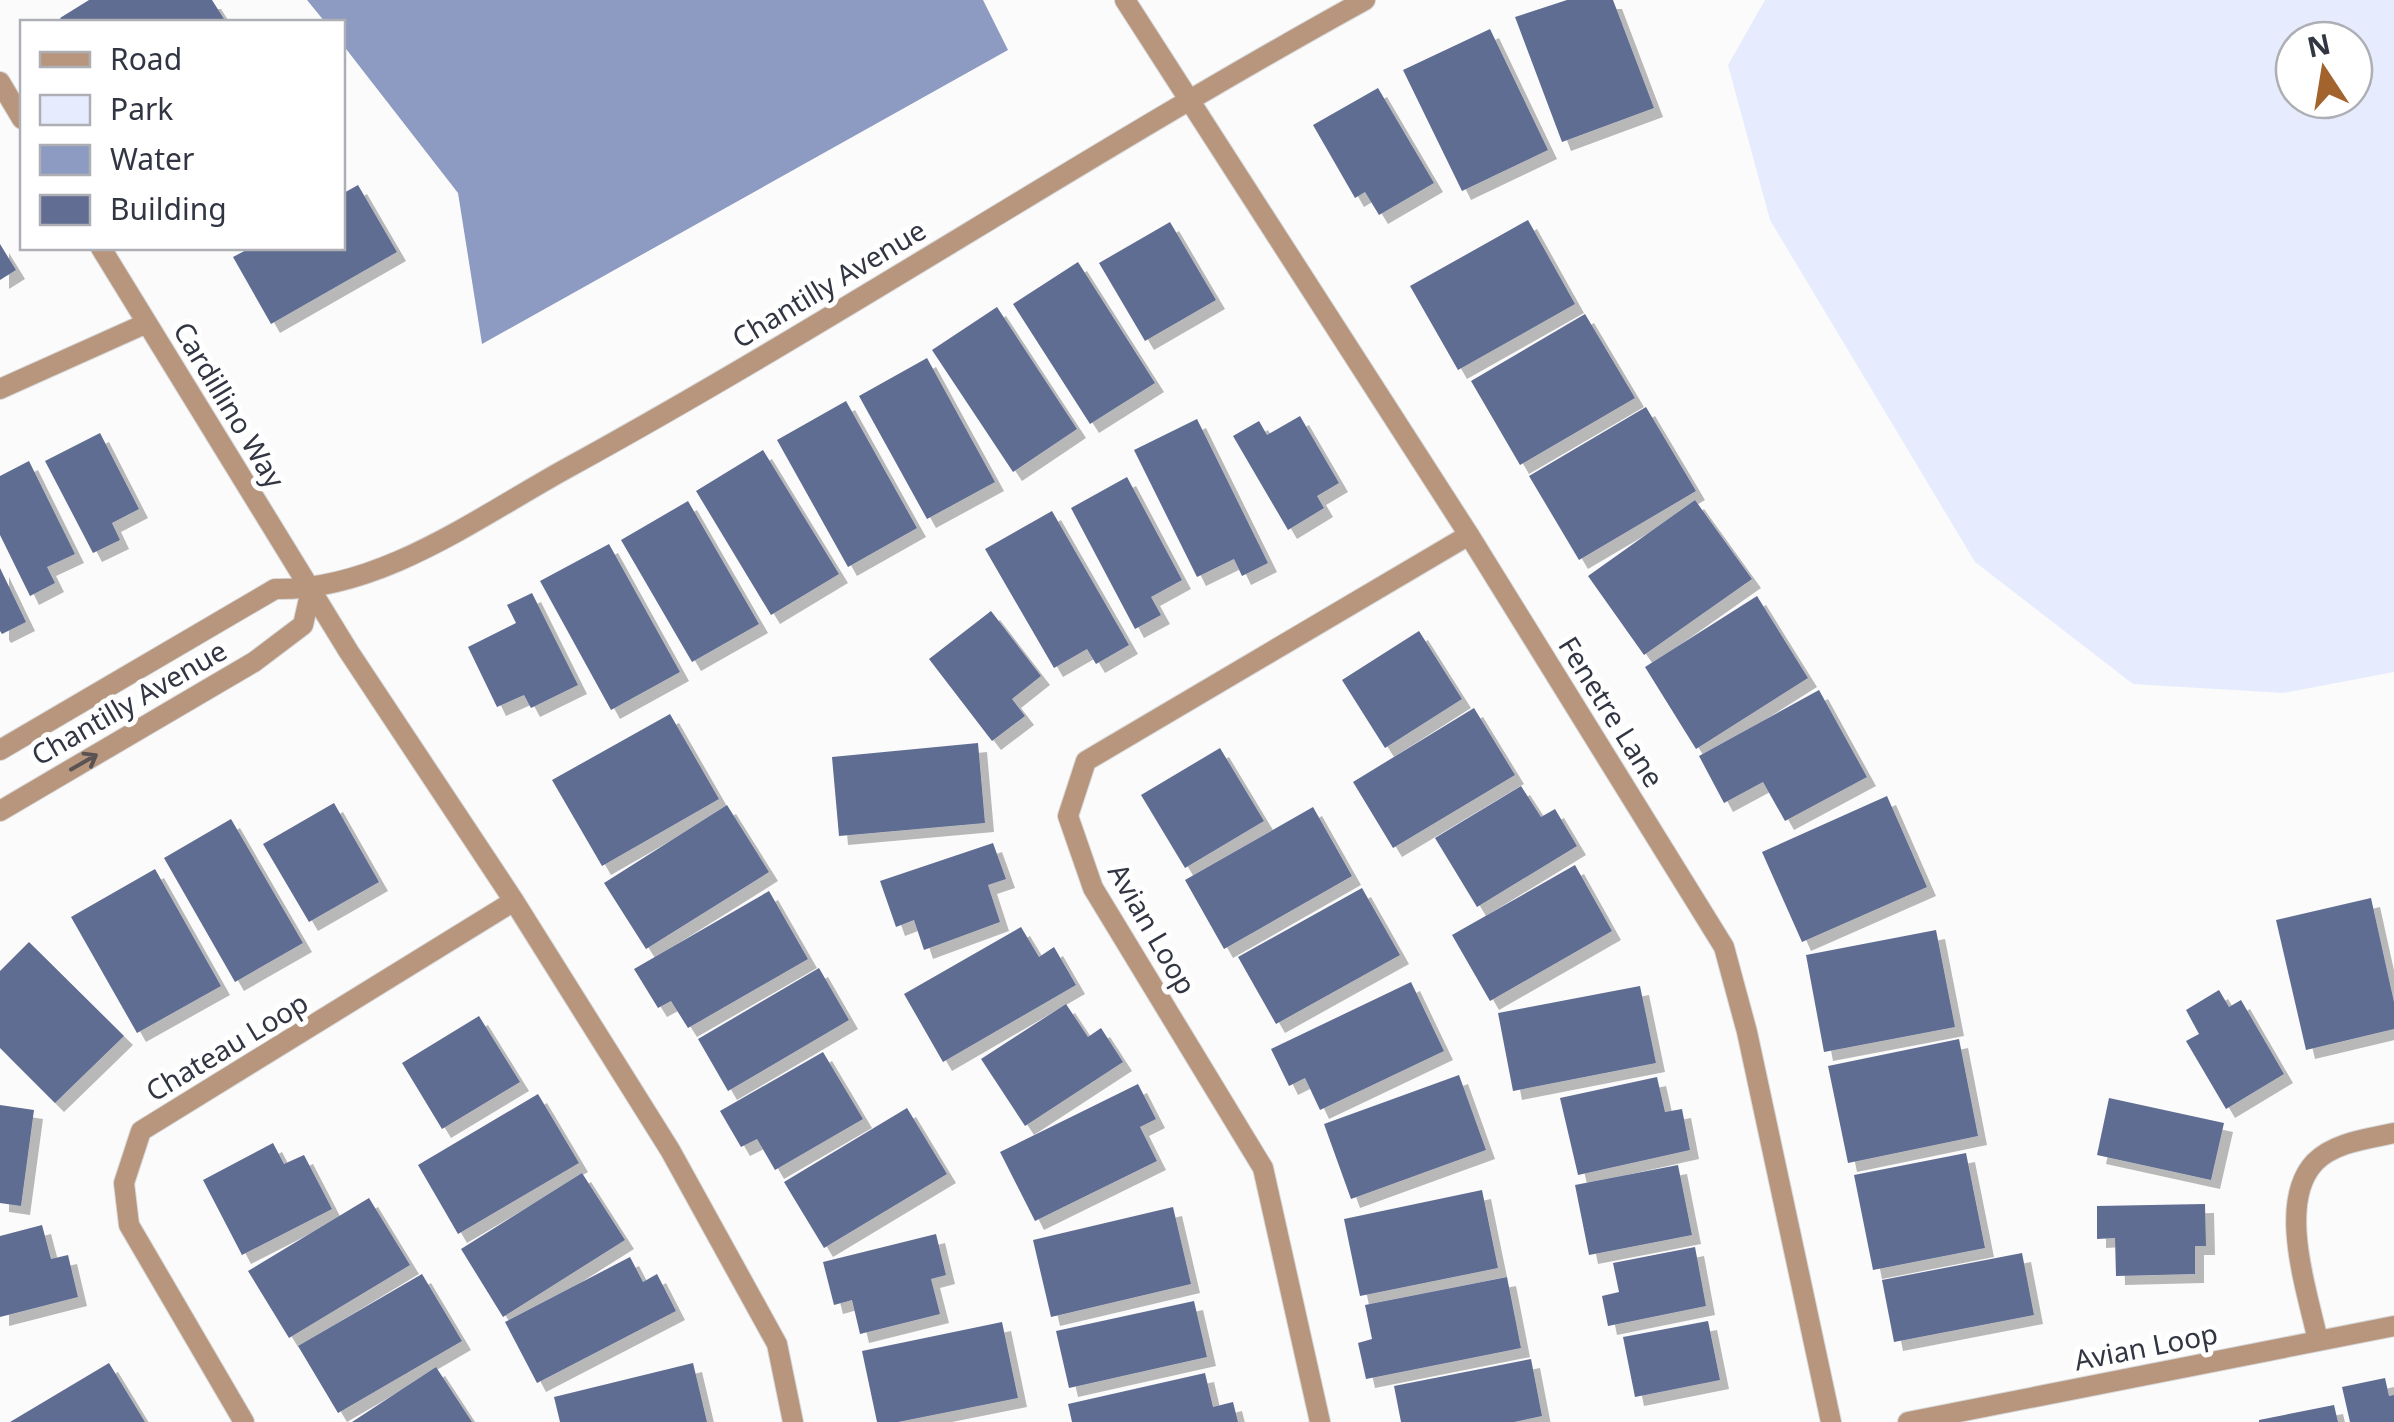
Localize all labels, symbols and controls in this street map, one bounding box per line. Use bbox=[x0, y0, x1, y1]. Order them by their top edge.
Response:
legend bbox=[20, 20, 345, 250]
north arrow bbox=[2274, 20, 2374, 120]
text: N bbox=[2304, 24, 2334, 66]
text: Road bbox=[110, 38, 182, 79]
text: Park bbox=[110, 88, 173, 129]
text: Water bbox=[110, 138, 194, 179]
text: Building bbox=[110, 188, 227, 229]
street label: Chantilly Avenue bbox=[725, 210, 932, 356]
street label: Cardillino Way bbox=[165, 314, 295, 495]
street label: Fenetre Lane bbox=[1550, 629, 1673, 794]
street label: Chantilly Avenue bbox=[24, 631, 233, 774]
one-way arrow bbox=[69, 751, 98, 771]
street label: Avian Loop bbox=[1100, 856, 1206, 1001]
street label: Chateau Loop bbox=[138, 983, 315, 1109]
street label: Avian Loop bbox=[2071, 1313, 2221, 1379]

